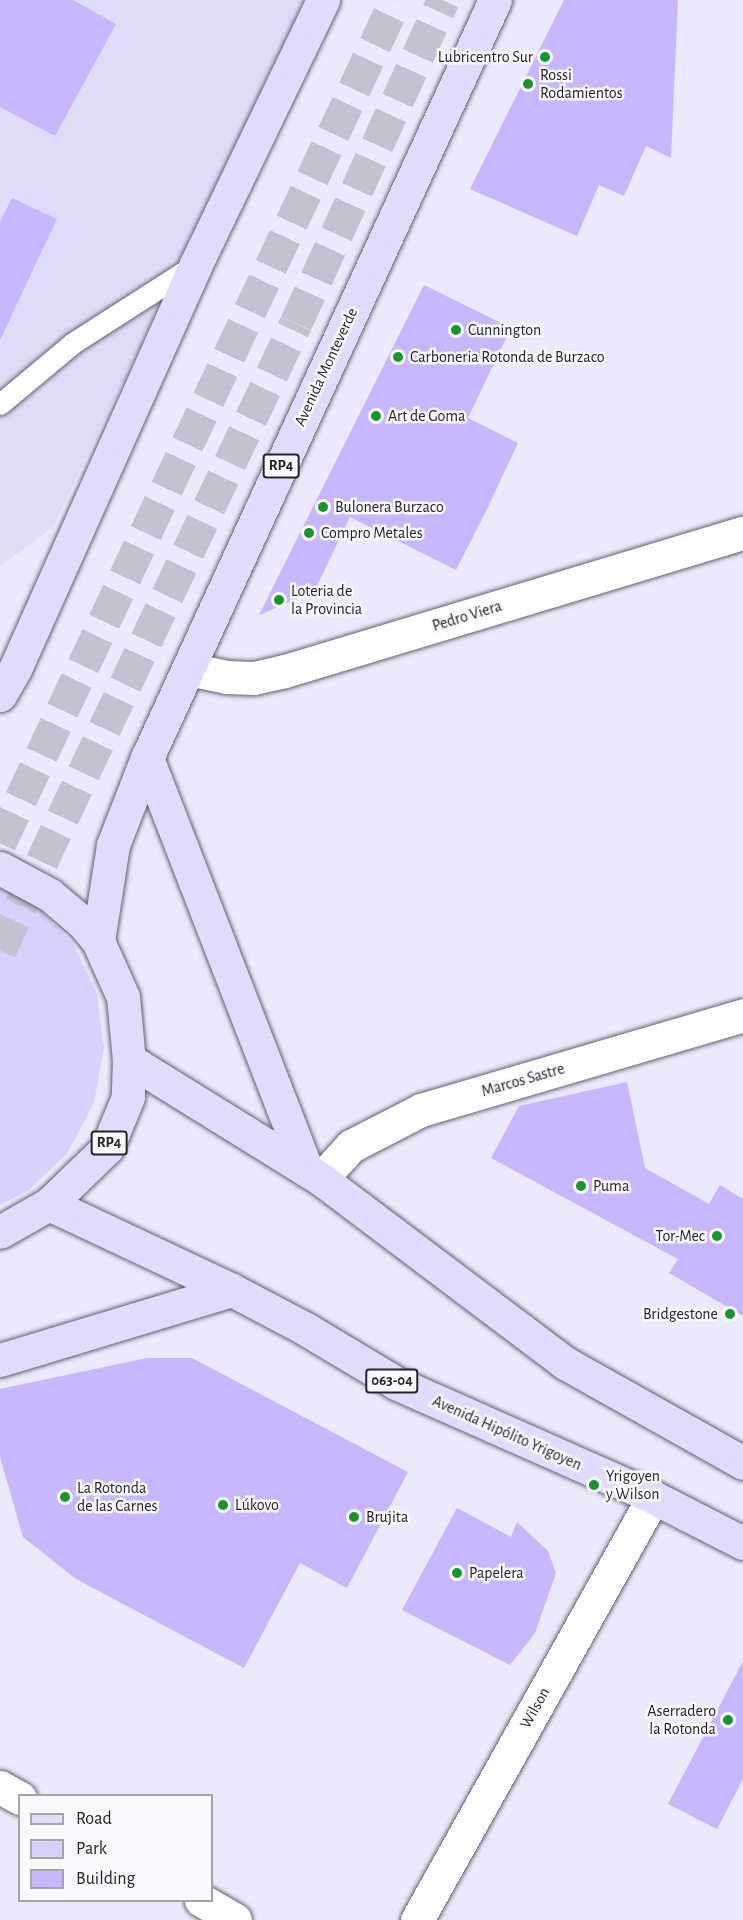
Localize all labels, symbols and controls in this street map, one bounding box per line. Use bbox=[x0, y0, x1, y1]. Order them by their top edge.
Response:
place label: Lubricentro Sur bbox=[438, 47, 533, 67]
marker: Lubricentro Sur bbox=[538, 50, 552, 64]
place label: Rossi Rodamientos bbox=[540, 65, 623, 103]
marker: Rossi Rodamientos bbox=[521, 77, 535, 91]
street label: Avenida Monteverde bbox=[290, 305, 362, 429]
place label: Cunnington bbox=[468, 320, 541, 340]
marker: Cunnington bbox=[449, 323, 463, 337]
place label: Carboneria Rotonda de Burzaco bbox=[410, 347, 605, 367]
marker: Carboneria Rotonda de Burzaco bbox=[391, 350, 405, 364]
place label: Art de Goma bbox=[388, 406, 465, 426]
marker: Art de Goma bbox=[369, 409, 383, 423]
road number: RP4 bbox=[262, 454, 300, 478]
place label: Bulonera Burzaco bbox=[335, 497, 444, 517]
marker: Bulonera Burzaco bbox=[316, 500, 330, 514]
place label: Compro Metales bbox=[321, 523, 423, 543]
marker: Compro Metales bbox=[302, 526, 316, 540]
place label: Loteria de la Provincia bbox=[291, 581, 362, 619]
marker: Loteria de la Provincia bbox=[272, 593, 286, 607]
street label: Pedro Viera bbox=[430, 596, 504, 636]
street label: Marcos Sastre bbox=[479, 1059, 567, 1101]
road number: RP4 bbox=[90, 1131, 128, 1155]
place label: Puma bbox=[593, 1176, 629, 1196]
marker: Puma bbox=[574, 1179, 588, 1193]
place label: Tor-Mec bbox=[656, 1226, 705, 1246]
marker: Tor-Mec bbox=[710, 1229, 724, 1243]
place label: Bridgestone bbox=[643, 1304, 718, 1324]
marker: Bridgestone bbox=[723, 1307, 737, 1321]
road number: 063-04 bbox=[365, 1369, 419, 1393]
street label: Avenida Hipólito Yrigoyen bbox=[429, 1391, 585, 1475]
place label: Yrigoyen y Wilson bbox=[606, 1466, 660, 1504]
place label: La Rotonda de las Carnes bbox=[77, 1478, 157, 1516]
marker: Yrigoyen y Wilson bbox=[587, 1478, 601, 1492]
marker: La Rotonda de las Carnes bbox=[58, 1490, 72, 1504]
place label: Lúkovo bbox=[235, 1495, 279, 1515]
marker: Lúkovo bbox=[216, 1498, 230, 1512]
place label: Brujita bbox=[366, 1507, 408, 1527]
marker: Brujita bbox=[347, 1510, 361, 1524]
place label: Papelera bbox=[469, 1563, 524, 1583]
marker: Papelera bbox=[450, 1566, 464, 1580]
street label: Wilson bbox=[516, 1684, 554, 1732]
place label: Aserradero la Rotonda bbox=[647, 1701, 716, 1739]
marker: Aserradero la Rotonda bbox=[721, 1713, 735, 1727]
legend bbox=[18, 1794, 213, 1902]
text: Road bbox=[76, 1810, 112, 1828]
text: Park bbox=[76, 1840, 107, 1858]
text: Building bbox=[76, 1870, 135, 1888]

